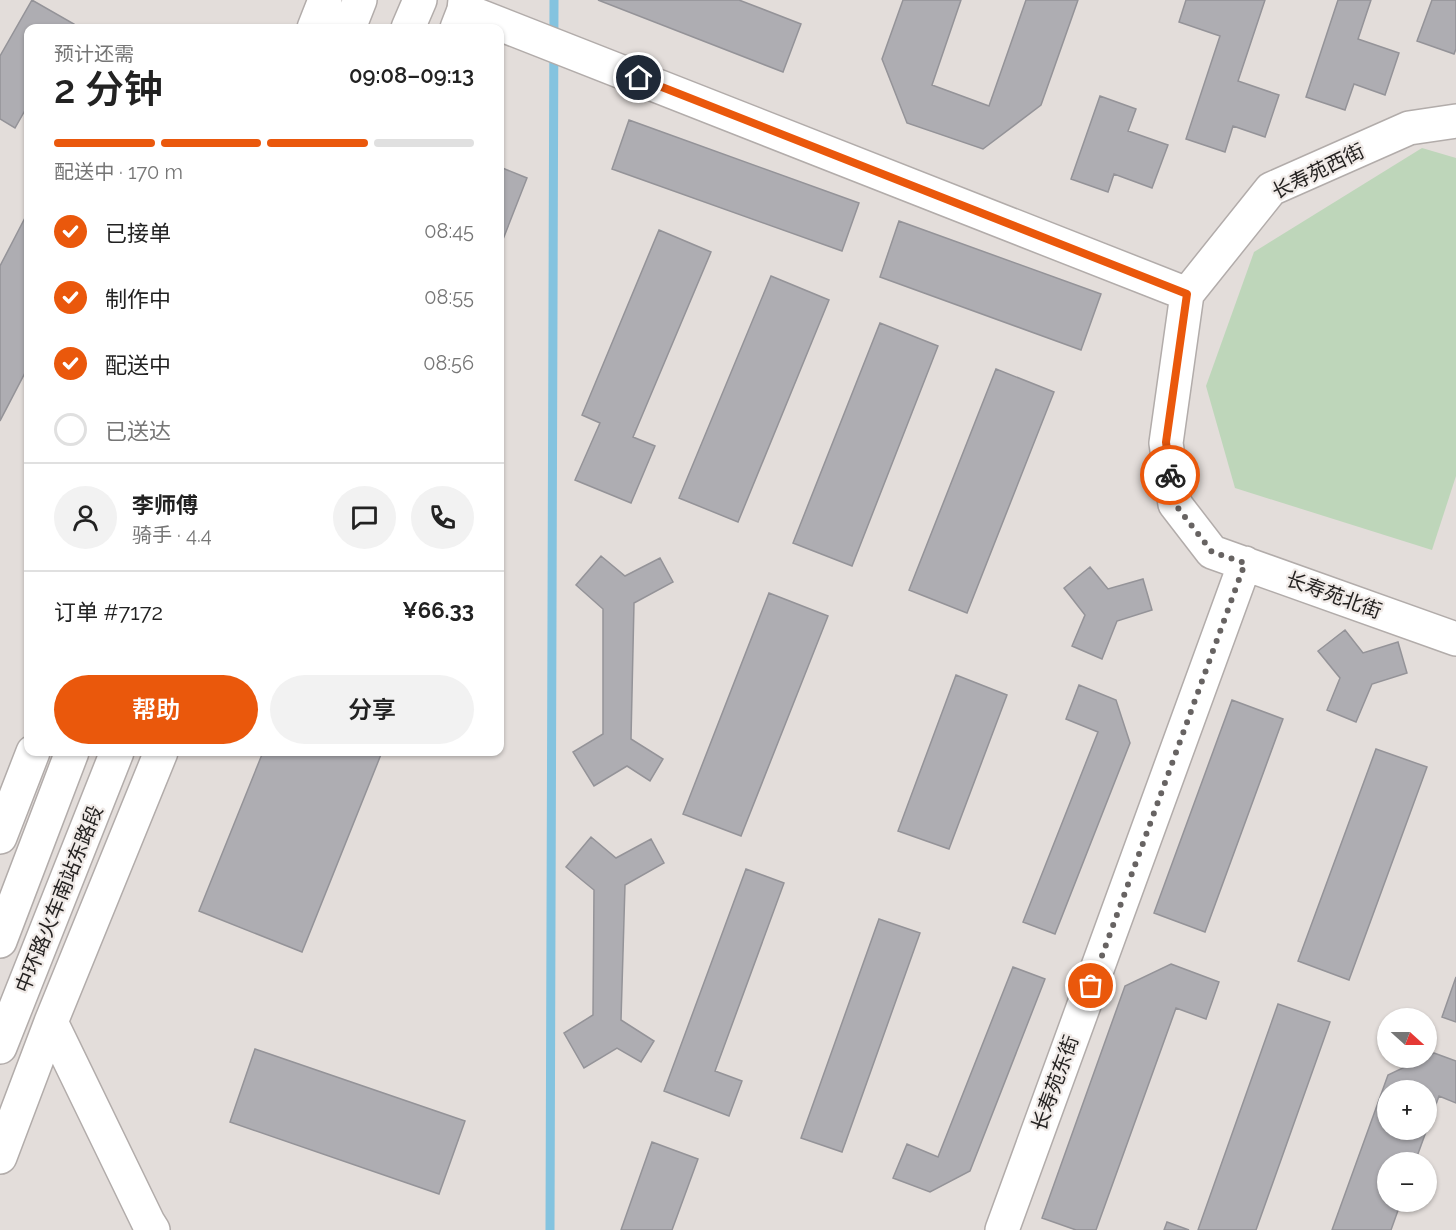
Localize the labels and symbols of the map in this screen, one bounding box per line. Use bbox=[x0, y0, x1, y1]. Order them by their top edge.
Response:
pin bbox=[613, 52, 664, 103]
street label: 长寿苑西街 bbox=[1268, 138, 1368, 204]
courier bbox=[1140, 445, 1200, 505]
street label: 长寿苑北街 bbox=[1283, 567, 1385, 623]
street label: 中环路火车南站东路段 bbox=[10, 802, 108, 996]
pin bbox=[1065, 960, 1116, 1011]
north arrow bbox=[1377, 1008, 1437, 1068]
street label: 长寿苑东街 bbox=[1027, 1032, 1083, 1134]

